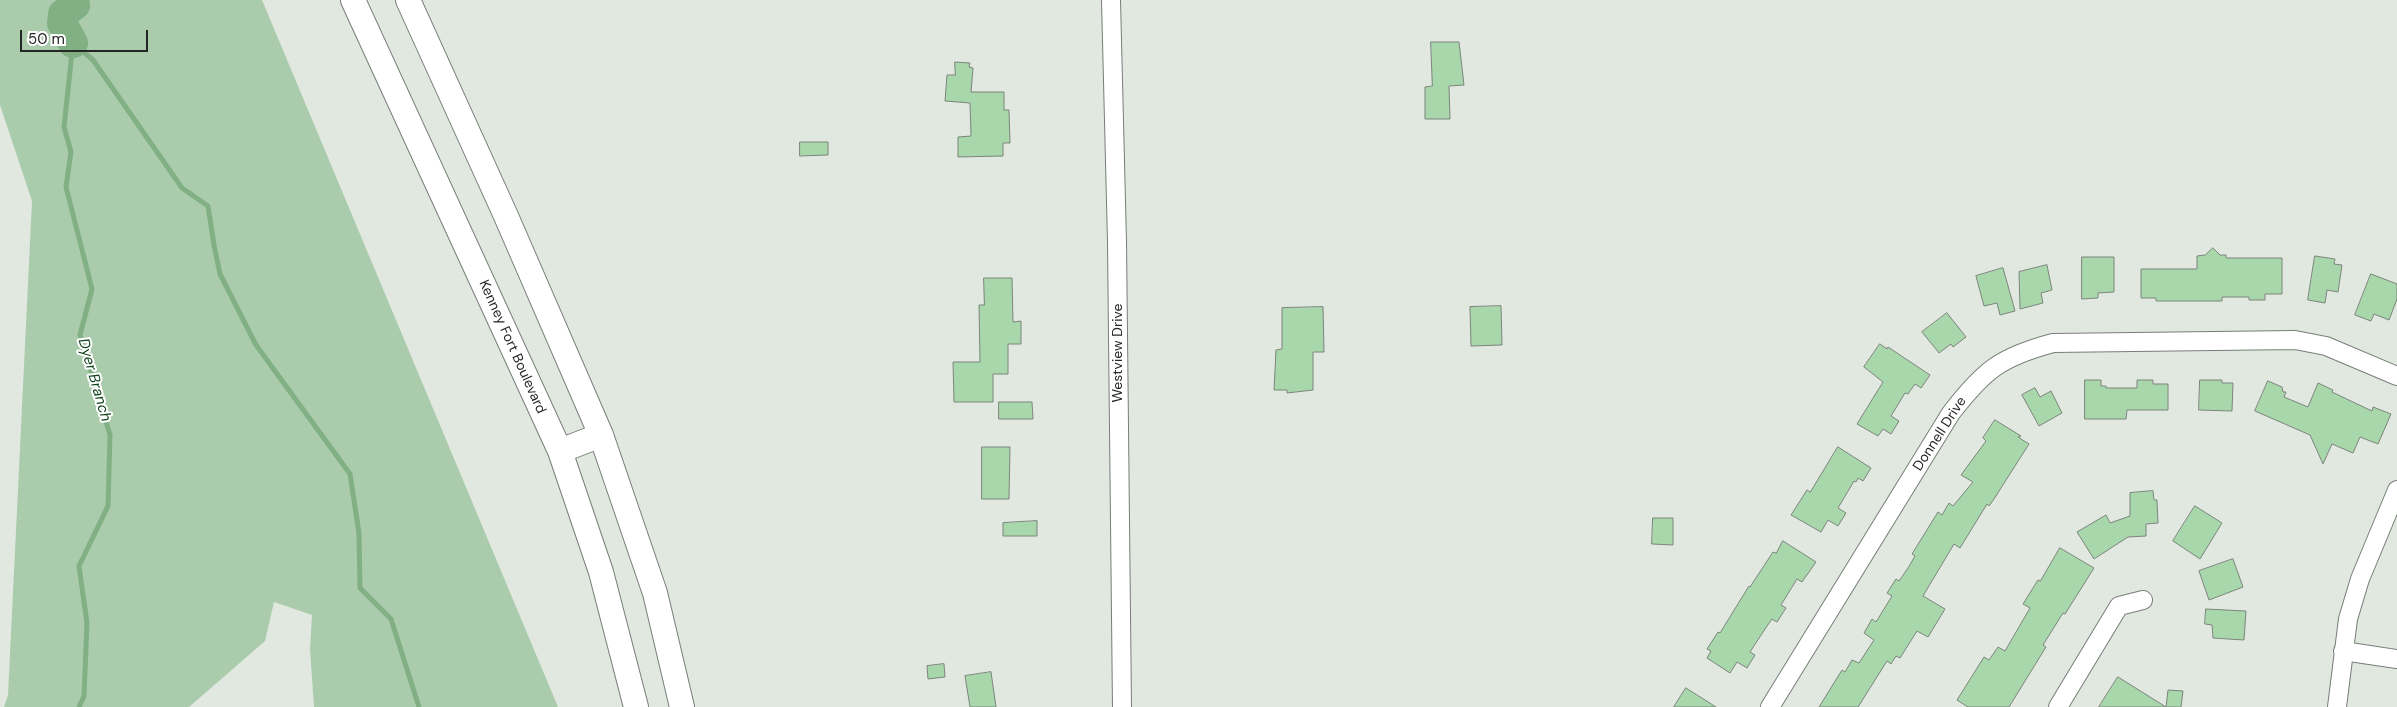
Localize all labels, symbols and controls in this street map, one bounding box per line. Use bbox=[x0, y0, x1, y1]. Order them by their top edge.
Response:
scale bar bbox=[22, 20, 150, 52]
text: 50 m bbox=[28, 29, 65, 49]
street label: Kenney Fort Boulevard bbox=[475, 277, 549, 417]
street label: Westview Drive bbox=[1110, 304, 1126, 402]
water label: Dyer Branch bbox=[74, 336, 114, 424]
street label: Donnell Drive bbox=[1910, 394, 1970, 474]

